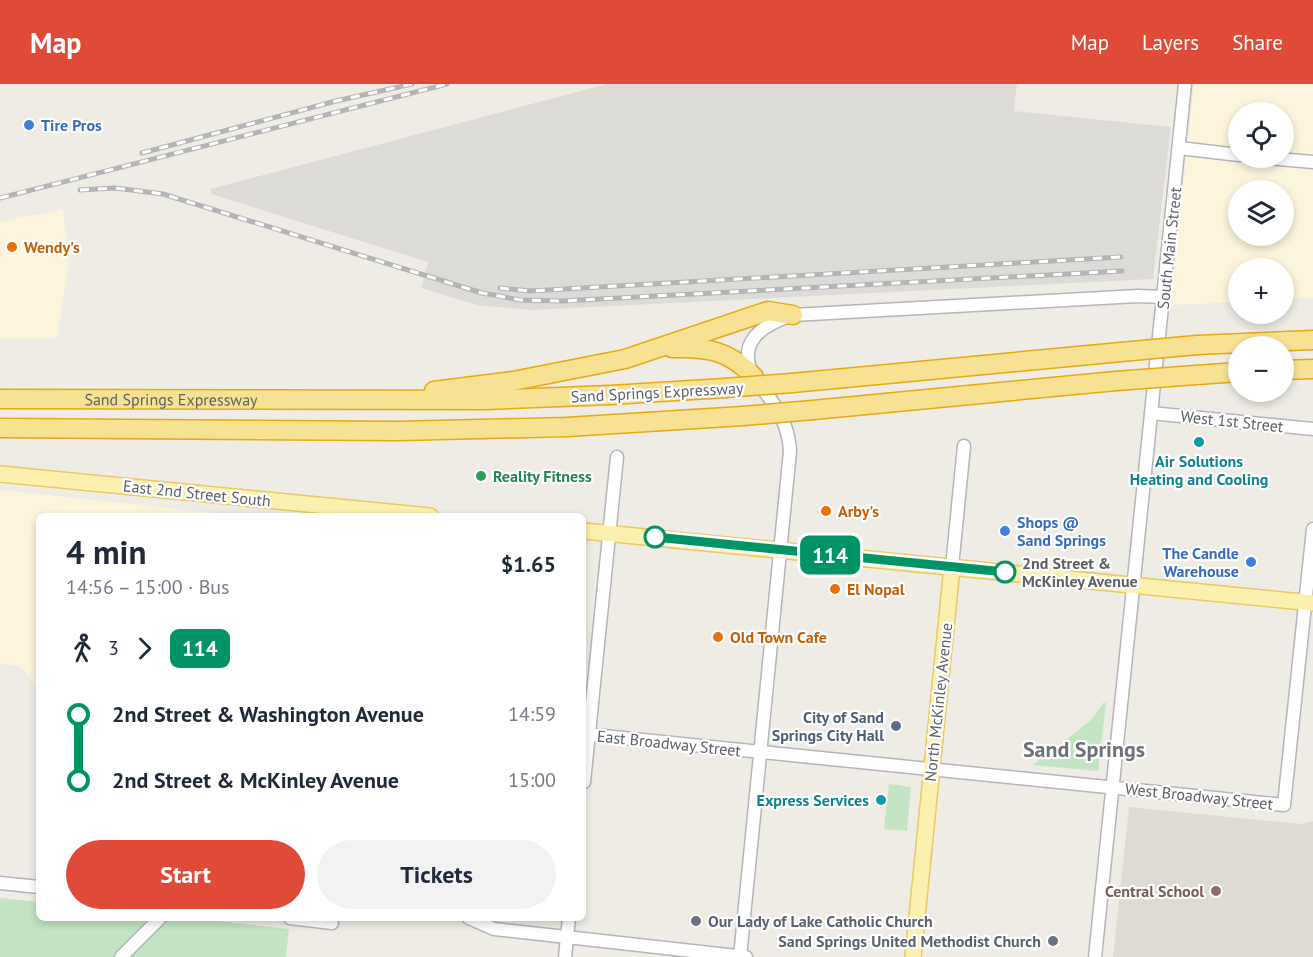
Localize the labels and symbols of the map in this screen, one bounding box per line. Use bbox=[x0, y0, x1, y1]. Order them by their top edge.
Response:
place label: Tire Pros bbox=[41, 115, 102, 135]
marker: Tire Pros bbox=[22, 118, 36, 132]
street label: South Main Street bbox=[1153, 185, 1185, 310]
place label: Wendy's bbox=[24, 237, 80, 257]
marker: Wendy's bbox=[5, 240, 19, 254]
street label: Sand Springs Expressway bbox=[570, 377, 744, 407]
street label: Sand Springs Expressway bbox=[84, 389, 258, 410]
street label: West 1st Street bbox=[1180, 406, 1285, 436]
marker: Air Solutions Heating and Cooling bbox=[1192, 435, 1206, 449]
place label: Air Solutions Heating and Cooling bbox=[1130, 451, 1268, 489]
place label: Reality Fitness bbox=[493, 466, 592, 486]
marker: Reality Fitness bbox=[474, 469, 488, 483]
street label: East 2nd Street South bbox=[122, 475, 272, 511]
place label: Arby's bbox=[838, 501, 879, 521]
marker: Arby's bbox=[819, 504, 833, 518]
place label: Shops @ Sand Springs bbox=[1017, 512, 1106, 550]
marker: Shops @ Sand Springs bbox=[998, 524, 1012, 538]
unlabelled marker bbox=[644, 526, 666, 548]
line badge: 114 bbox=[796, 536, 864, 574]
place label: The Candle Warehouse bbox=[1162, 543, 1239, 581]
place label: 2nd Street & McKinley Avenue bbox=[1022, 553, 1138, 591]
marker: The Candle Warehouse bbox=[1244, 555, 1258, 569]
marker: 2nd Street & McKinley Avenue bbox=[994, 561, 1016, 583]
place label: El Nopal bbox=[847, 579, 905, 599]
marker: El Nopal bbox=[828, 582, 842, 596]
street label: North McKinley Avenue bbox=[920, 622, 956, 782]
place label: Old Town Cafe bbox=[730, 627, 827, 647]
marker: Old Town Cafe bbox=[711, 630, 725, 644]
place label: City of Sand Springs City Hall bbox=[772, 707, 884, 745]
marker: City of Sand Springs City Hall bbox=[889, 719, 903, 733]
street label: East Broadway Street bbox=[596, 725, 743, 761]
district label: Sand Springs bbox=[1023, 735, 1145, 763]
street label: West Broadway Street bbox=[1124, 778, 1275, 814]
place label: Express Services bbox=[757, 790, 869, 810]
marker: Express Services bbox=[874, 793, 888, 807]
place label: Central School bbox=[1105, 881, 1204, 901]
marker: Central School bbox=[1209, 884, 1223, 898]
place label: Our Lady of Lake Catholic Church bbox=[708, 911, 933, 931]
marker: Our Lady of Lake Catholic Church bbox=[689, 914, 703, 928]
place label: Sand Springs United Methodist Church bbox=[778, 931, 1041, 951]
marker: Sand Springs United Methodist Church bbox=[1046, 934, 1060, 948]

